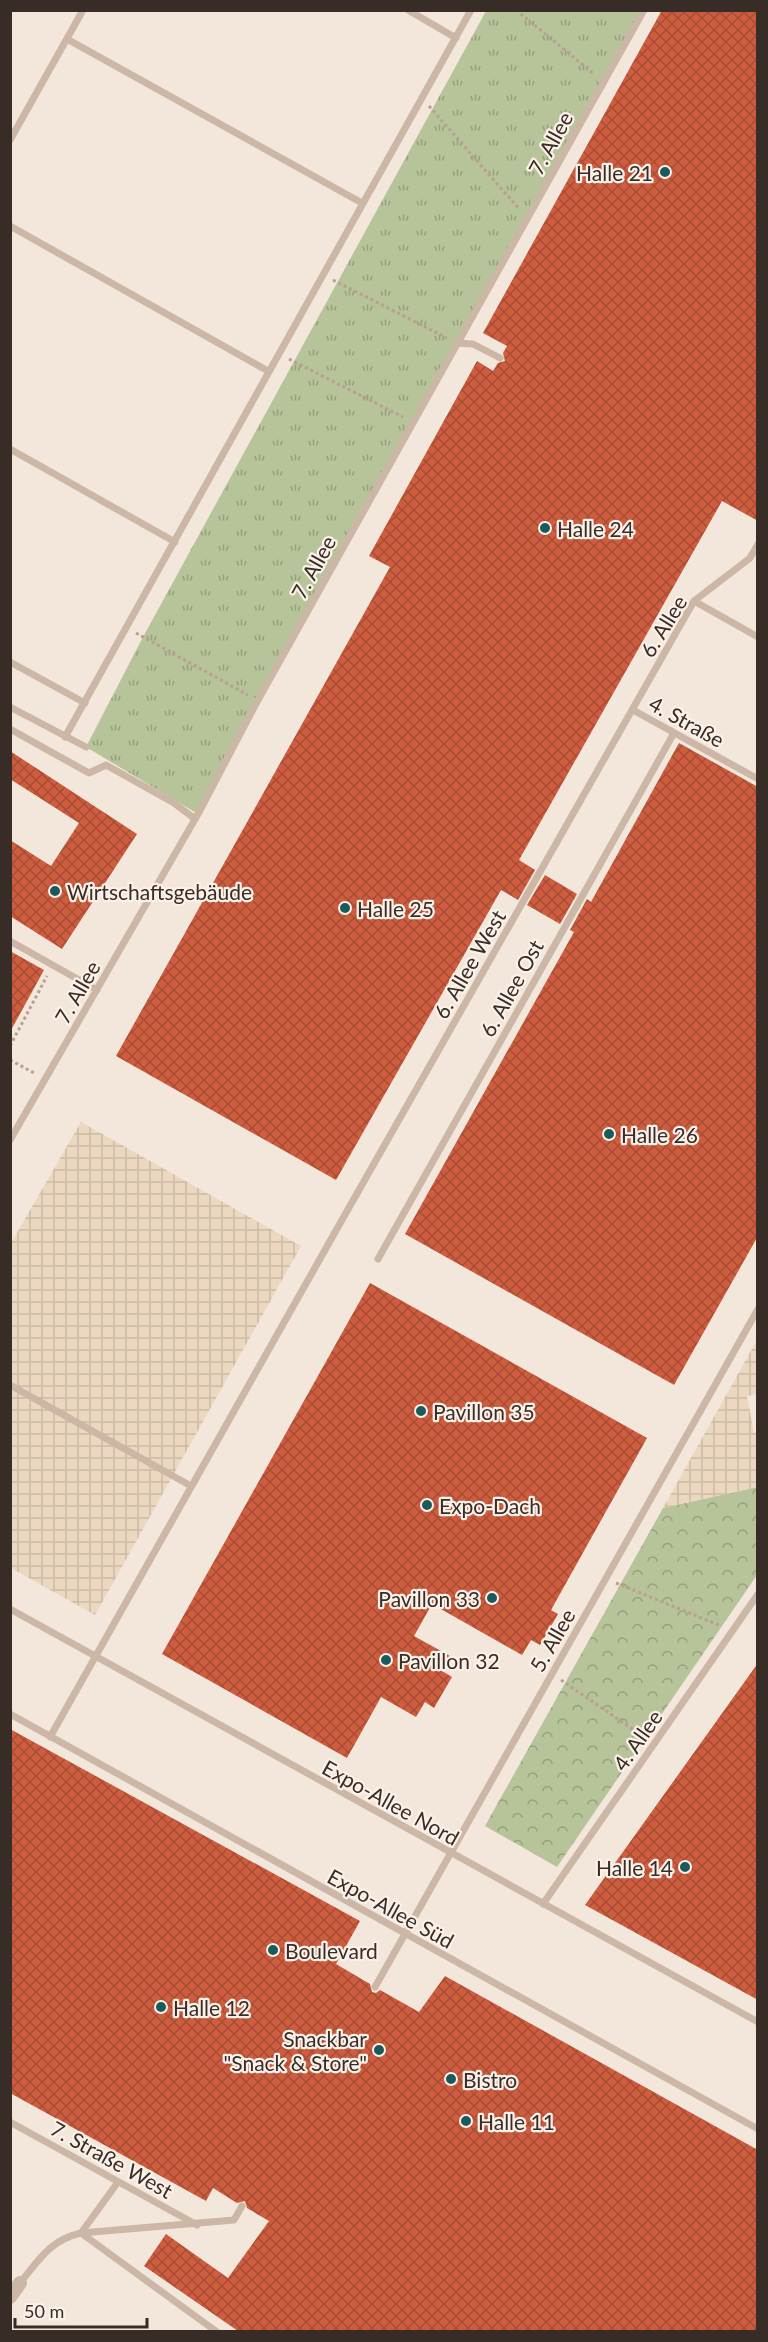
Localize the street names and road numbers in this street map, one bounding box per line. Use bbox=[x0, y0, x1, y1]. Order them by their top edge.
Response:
street label: 7. Allee bbox=[523, 107, 577, 179]
street label: 7. Allee bbox=[286, 531, 340, 603]
street label: 6. Allee bbox=[634, 591, 692, 661]
street label: 4. Straße bbox=[645, 690, 729, 752]
street label: 6. Allee West bbox=[428, 905, 510, 1023]
street label: 6. Allee Ost bbox=[474, 935, 548, 1041]
street label: 7. Allee bbox=[49, 956, 105, 1028]
street label: 5. Allee bbox=[524, 1604, 580, 1676]
street label: 4. Allee bbox=[607, 1705, 667, 1775]
street label: Expo-Allee Nord bbox=[318, 1754, 464, 1850]
street label: Expo-Allee Süd bbox=[324, 1863, 458, 1953]
street label: 7. Straße West bbox=[47, 2115, 178, 2203]

